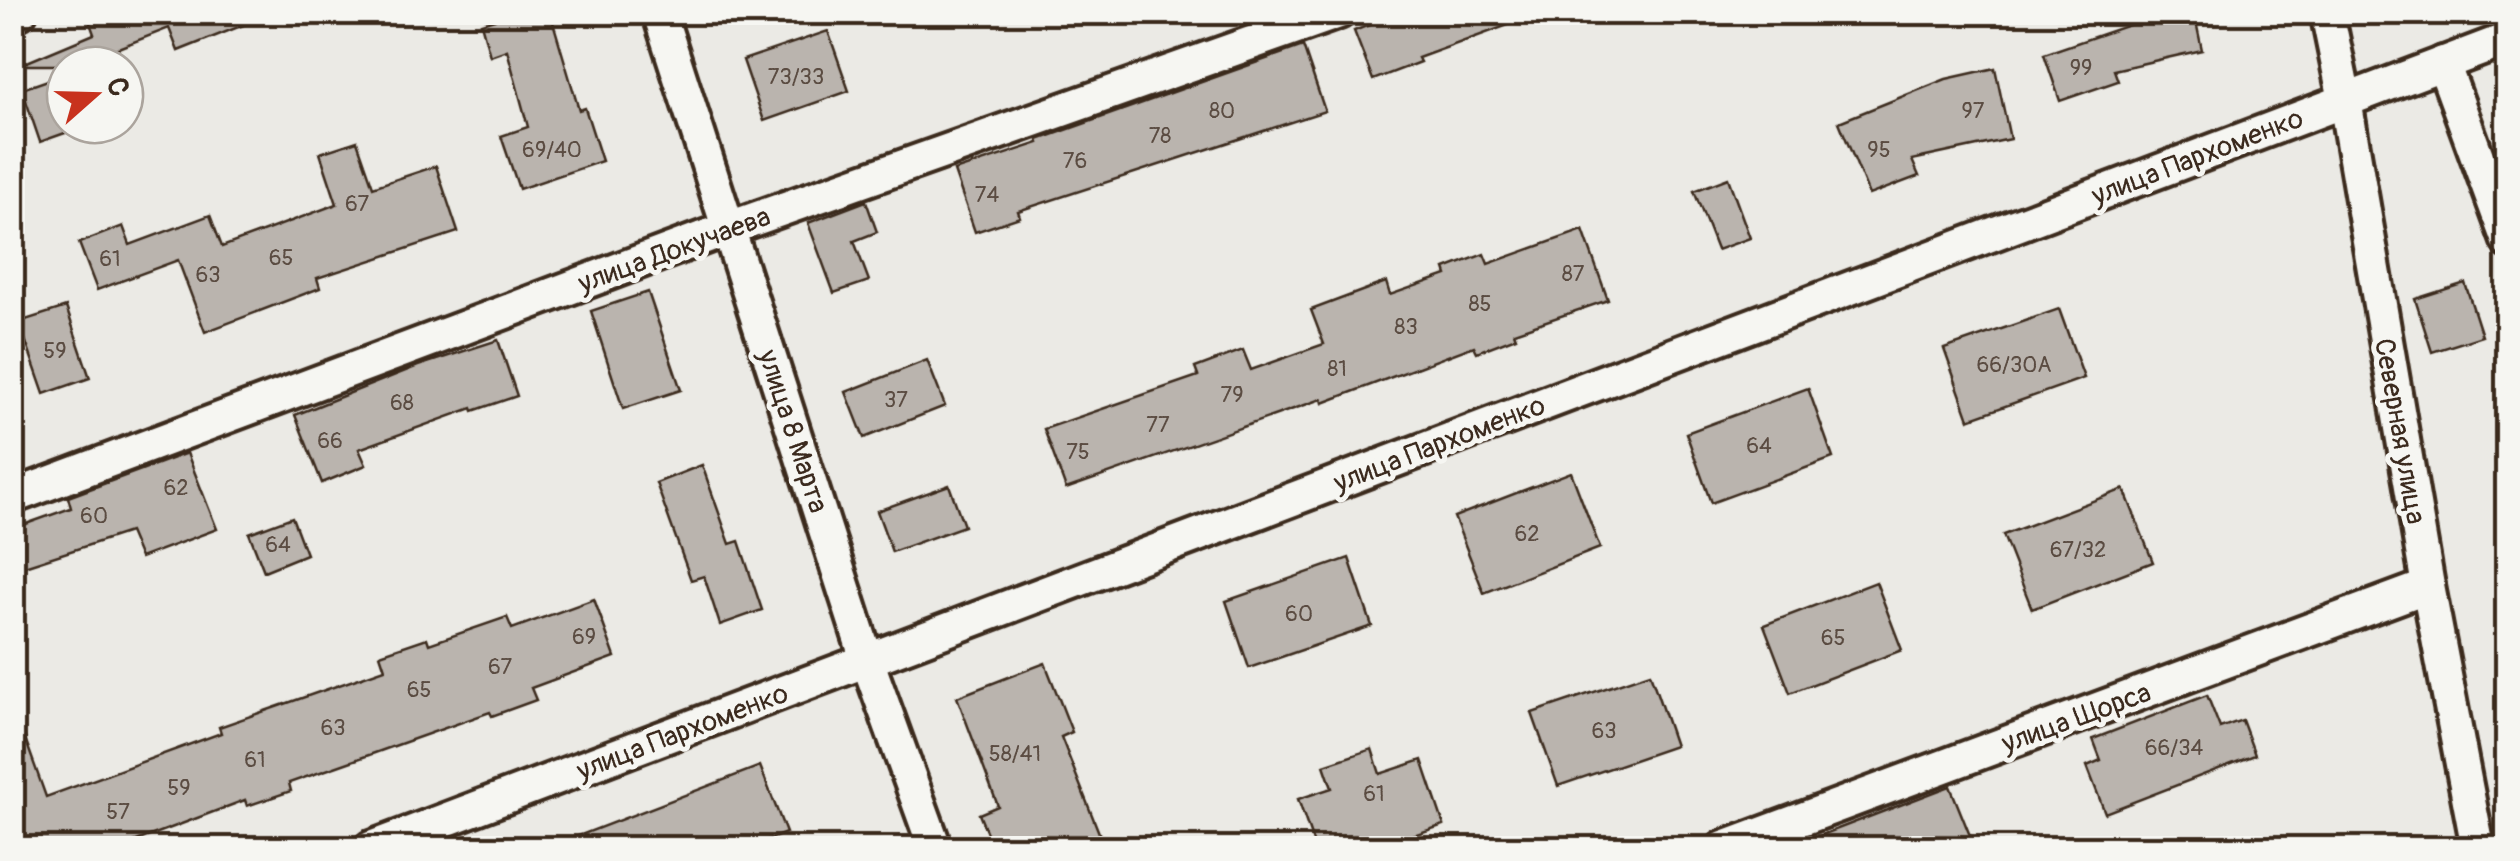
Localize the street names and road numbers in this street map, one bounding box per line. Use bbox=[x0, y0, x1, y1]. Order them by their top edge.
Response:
street label: улица Пархоменко bbox=[2086, 101, 2308, 214]
street label: улица Докучаева bbox=[573, 199, 775, 302]
street label: Северная улица bbox=[2366, 336, 2433, 527]
street label: улица 8 Марта bbox=[749, 345, 835, 517]
street label: улица Пархоменко bbox=[1328, 388, 1550, 501]
street label: улица Щорса bbox=[1996, 675, 2156, 762]
street label: улица Пархоменко bbox=[571, 676, 793, 789]

